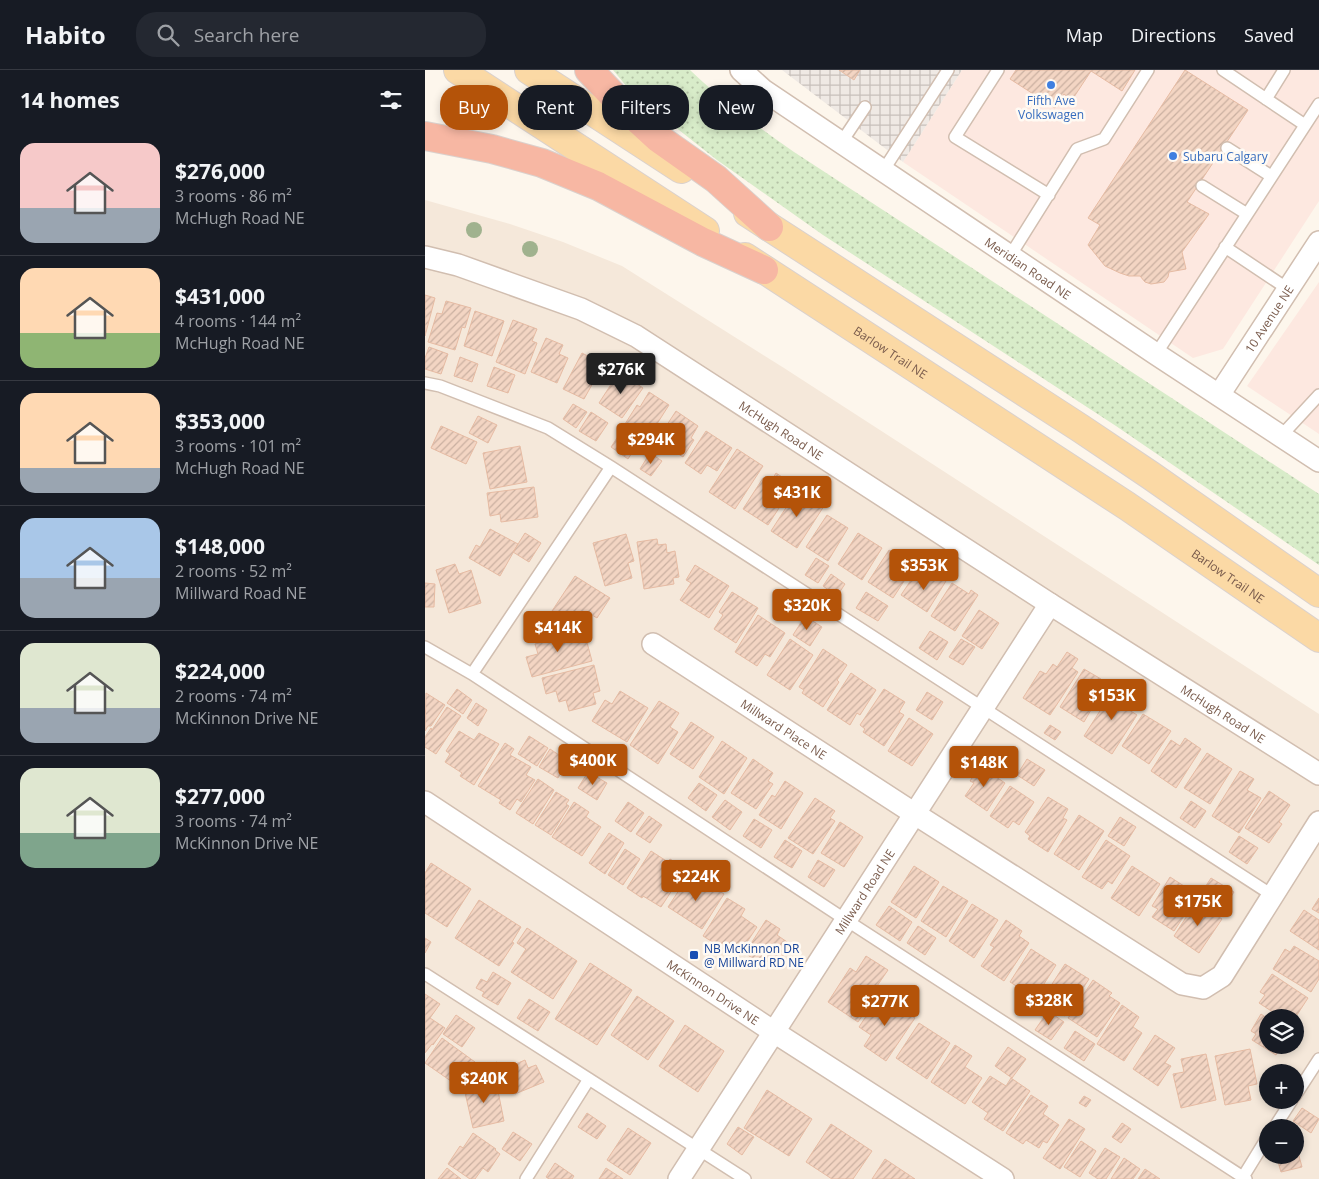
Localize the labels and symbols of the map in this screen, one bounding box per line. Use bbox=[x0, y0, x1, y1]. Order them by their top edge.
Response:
marker: Fifth Ave Volkswagen bbox=[1045, 79, 1057, 91]
place label: Fifth Ave Volkswagen bbox=[1018, 92, 1084, 123]
place label: Subaru Calgary bbox=[1183, 148, 1269, 165]
marker: Subaru Calgary bbox=[1167, 150, 1179, 162]
street label: Meridian Road NE bbox=[982, 233, 1074, 303]
street label: 10 Avenue NE bbox=[1240, 282, 1297, 356]
street label: Barlow Trail NE bbox=[850, 322, 931, 382]
pin: $276K bbox=[586, 352, 656, 395]
street label: McHugh Road NE bbox=[736, 397, 827, 464]
pin: $294K bbox=[616, 422, 686, 465]
pin: $431K bbox=[762, 476, 832, 518]
street label: Barlow Trail NE bbox=[1188, 545, 1268, 607]
pin: $353K bbox=[889, 548, 959, 591]
pin: $320K bbox=[772, 588, 842, 631]
pin: $414K bbox=[523, 610, 593, 653]
pin: $153K bbox=[1077, 678, 1147, 721]
street label: McHugh Road NE bbox=[1178, 680, 1269, 747]
street label: Millward Place NE bbox=[737, 695, 830, 763]
pin: $400K bbox=[558, 744, 628, 786]
pin: $148K bbox=[949, 746, 1019, 788]
street label: Millward Road NE bbox=[831, 846, 898, 938]
pin: $224K bbox=[661, 860, 731, 902]
pin: $175K bbox=[1163, 884, 1233, 927]
place label: NB McKinnon DR @ Millward RD NE bbox=[704, 940, 804, 971]
marker: NB McKinnon DR @ Millward RD NE bbox=[688, 949, 700, 961]
street label: McKinnon Drive NE bbox=[663, 955, 763, 1029]
pin: $277K bbox=[850, 984, 920, 1027]
pin: $328K bbox=[1014, 984, 1084, 1026]
pin: $240K bbox=[449, 1062, 519, 1104]

